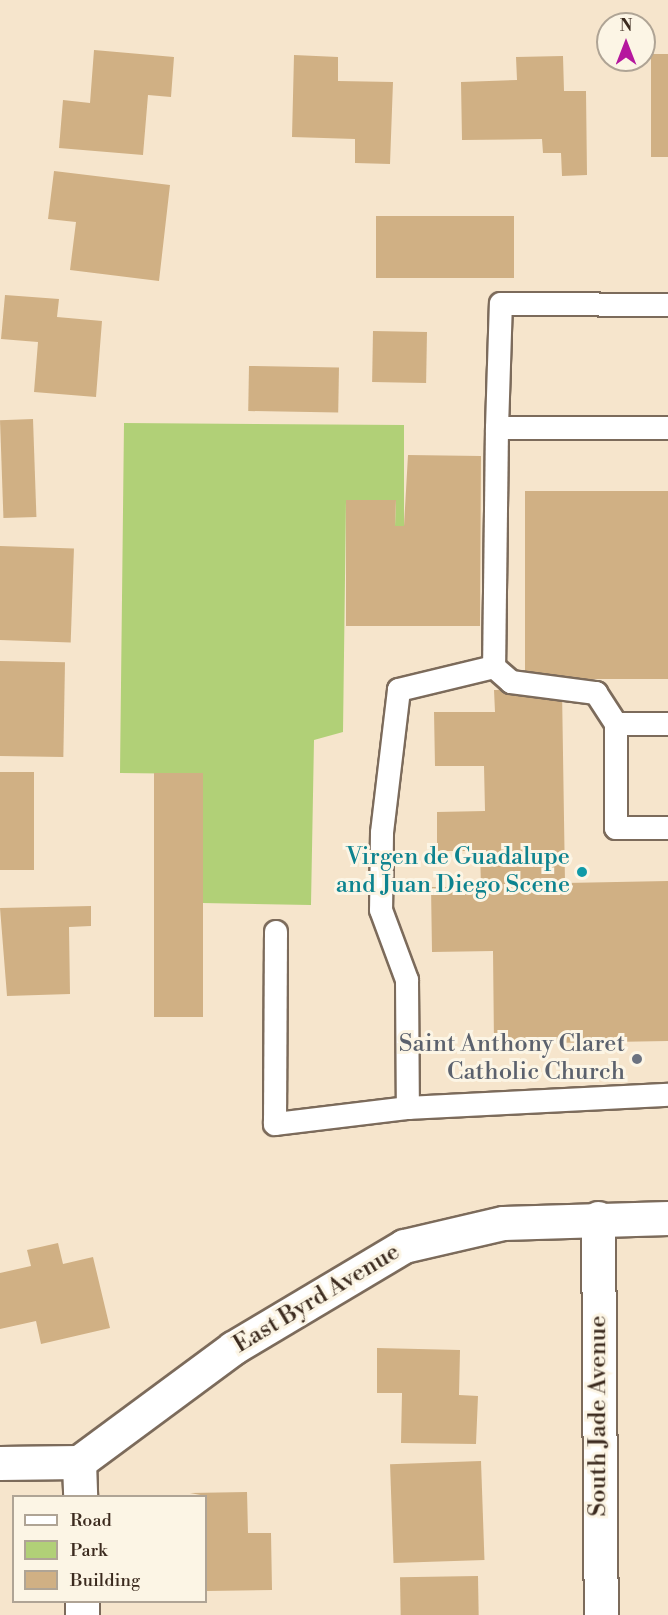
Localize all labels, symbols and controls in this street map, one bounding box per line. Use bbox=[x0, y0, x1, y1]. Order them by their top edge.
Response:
north arrow bbox=[596, 12, 656, 72]
text: N bbox=[620, 16, 632, 36]
place label: Virgen de Guadalupe and Juan Diego Scene bbox=[336, 844, 570, 900]
marker: Virgen de Guadalupe and Juan Diego Scene bbox=[575, 865, 589, 879]
place label: Saint Anthony Claret Catholic Church bbox=[399, 1031, 625, 1087]
marker: Saint Anthony Claret Catholic Church bbox=[630, 1052, 644, 1066]
street label: East Byrd Avenue bbox=[229, 1238, 405, 1360]
street label: South Jade Avenue bbox=[585, 1315, 613, 1517]
legend bbox=[12, 1495, 207, 1603]
text: Road bbox=[70, 1509, 112, 1532]
text: Park bbox=[70, 1539, 107, 1562]
text: Building bbox=[70, 1569, 140, 1592]

